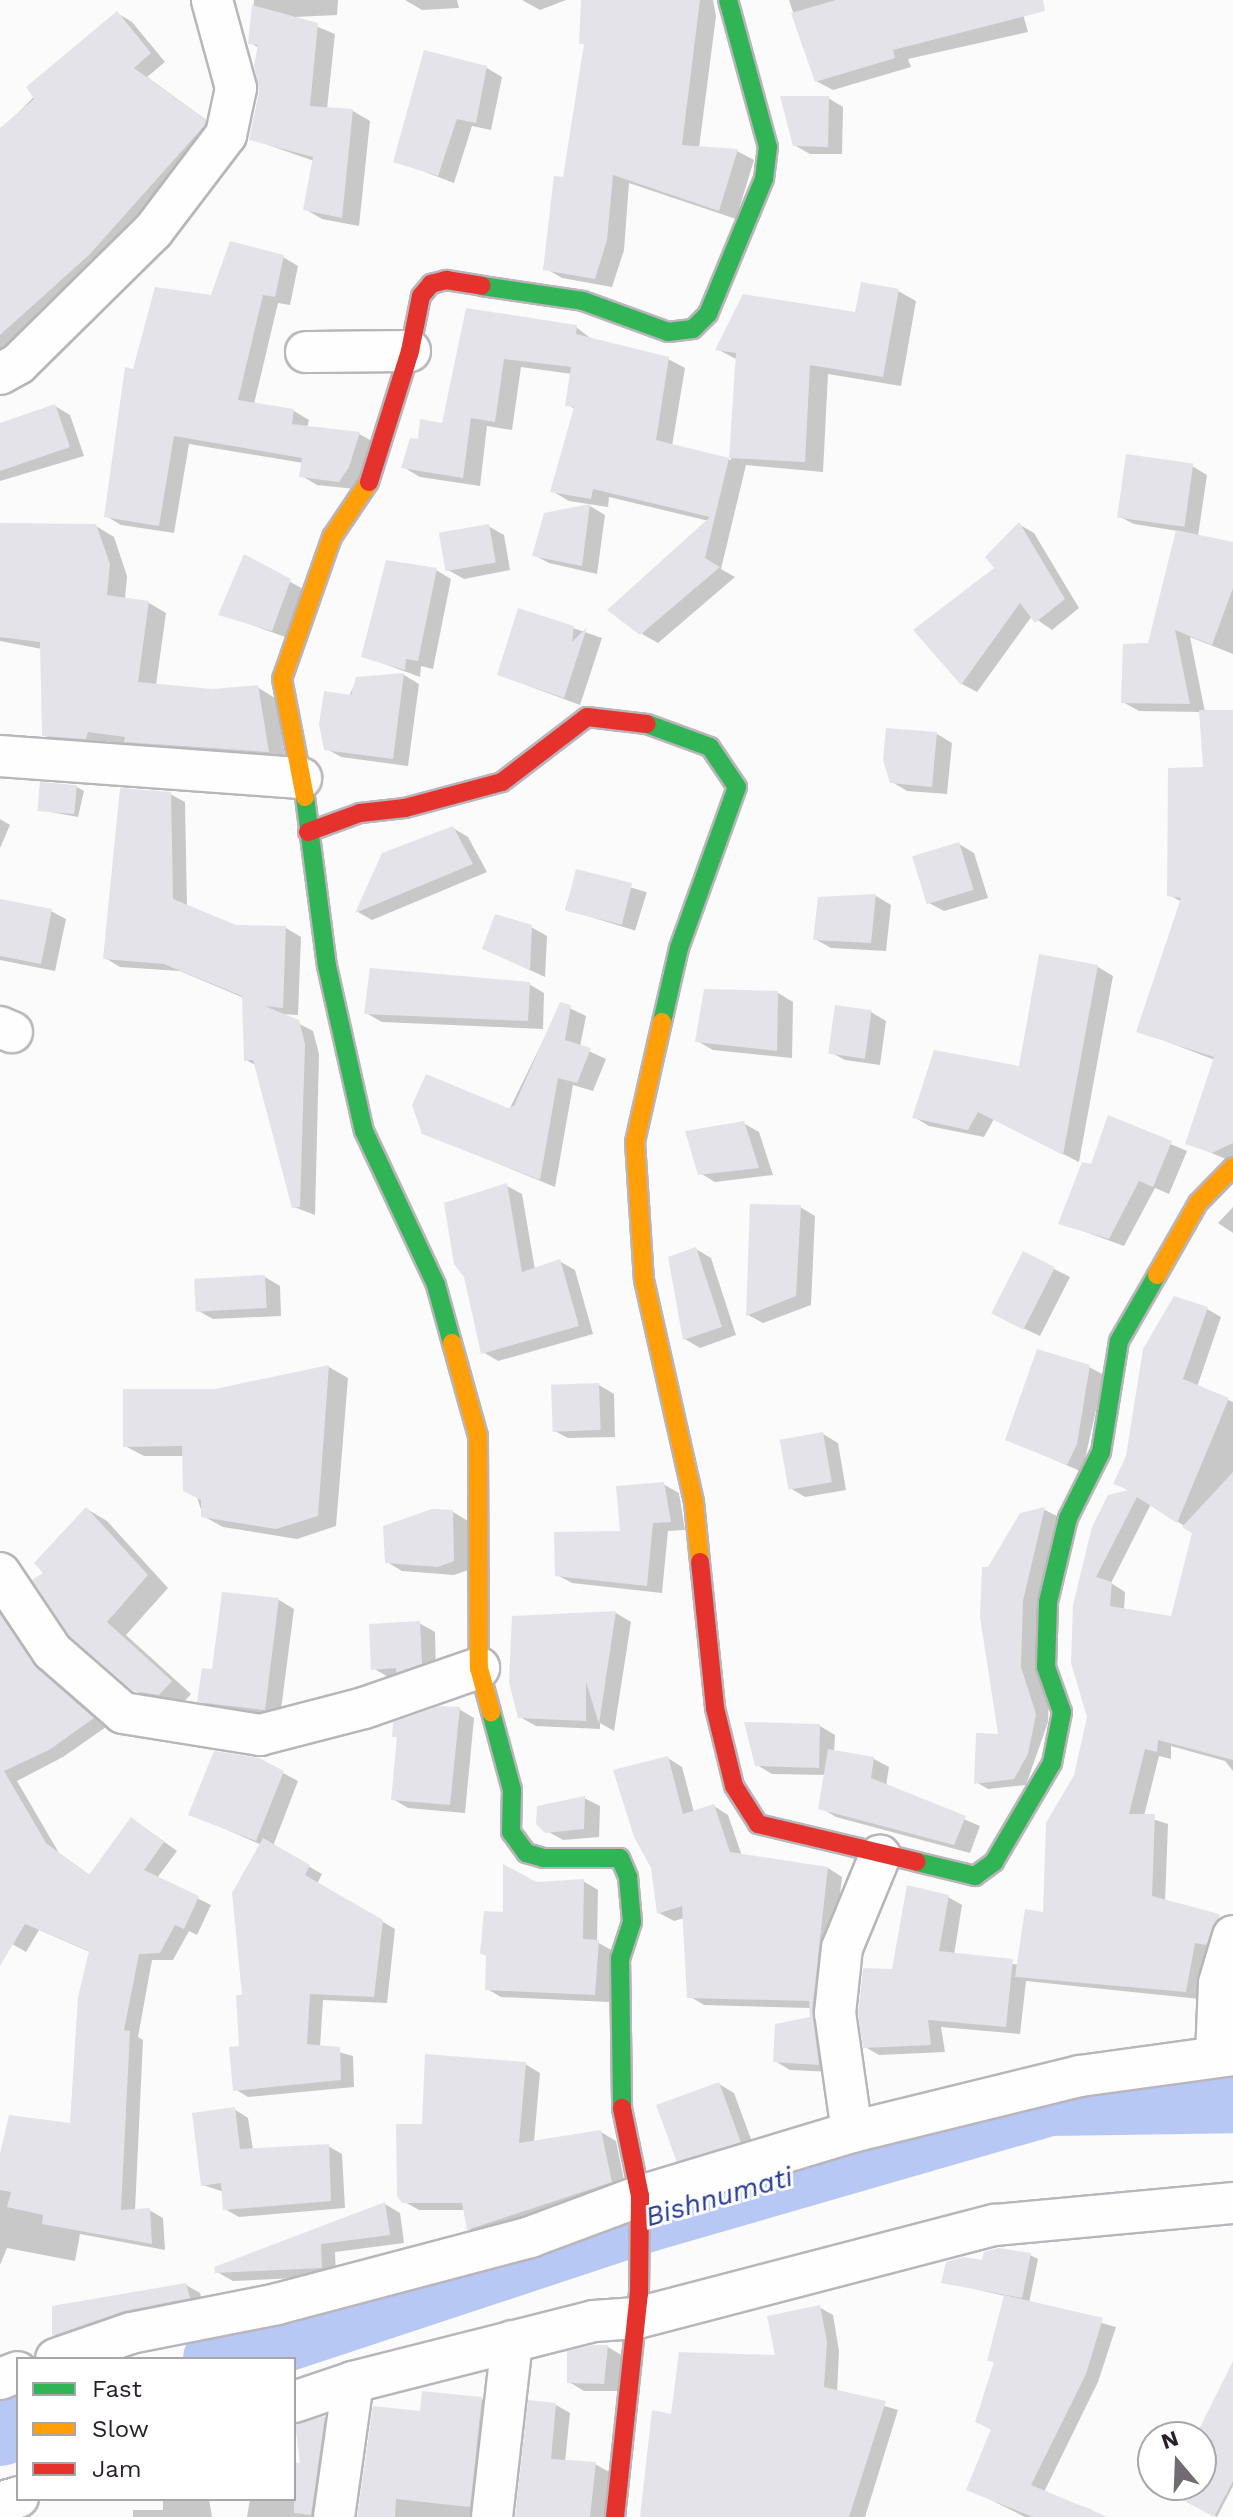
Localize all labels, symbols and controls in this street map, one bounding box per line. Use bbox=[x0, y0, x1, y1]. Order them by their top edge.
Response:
water label: Bishnumati bbox=[641, 2160, 797, 2234]
legend bbox=[16, 2357, 296, 2501]
text: Fast bbox=[92, 2375, 142, 2403]
text: Slow bbox=[92, 2415, 149, 2443]
north arrow bbox=[1137, 2421, 1217, 2501]
text: N bbox=[1158, 2425, 1181, 2454]
text: Jam bbox=[92, 2455, 142, 2483]

